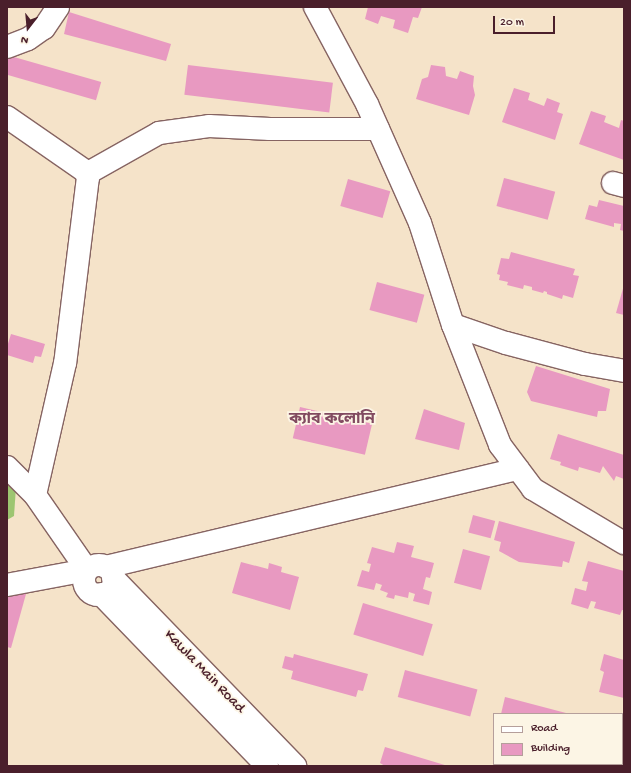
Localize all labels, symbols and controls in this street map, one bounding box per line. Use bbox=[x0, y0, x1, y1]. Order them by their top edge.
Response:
north arrow bbox=[8, 8, 48, 48]
scale bar bbox=[495, 8, 557, 34]
text: 20 m bbox=[500, 16, 524, 30]
text: N bbox=[20, 33, 30, 46]
district label: ক্যাব কলোনি bbox=[289, 411, 375, 431]
street label: Kawla Main Road bbox=[160, 627, 248, 717]
legend bbox=[493, 713, 623, 765]
text: Road bbox=[531, 722, 557, 736]
text: Building bbox=[531, 742, 570, 756]

